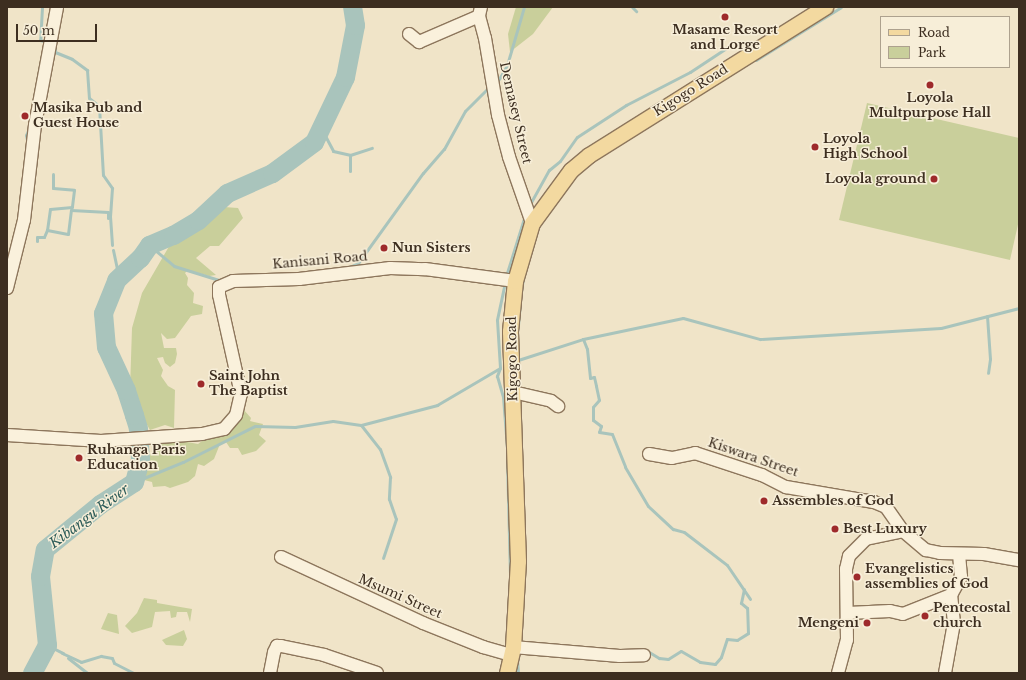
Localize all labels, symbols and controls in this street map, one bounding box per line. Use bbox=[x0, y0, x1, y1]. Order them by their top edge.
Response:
marker: Masame Resort and Lorge bbox=[720, 12, 730, 22]
scale bar bbox=[18, 16, 99, 42]
legend bbox=[880, 16, 1010, 68]
text: 50 m bbox=[23, 23, 55, 38]
place label: Masame Resort and Lorge bbox=[672, 23, 778, 54]
text: Road bbox=[918, 25, 950, 40]
text: Park bbox=[918, 45, 946, 60]
street label: Demasey Street bbox=[496, 60, 534, 166]
street label: Kigogo Road bbox=[651, 62, 731, 120]
marker: Loyola Multpurpose Hall bbox=[925, 80, 935, 90]
place label: Loyola Multpurpose Hall bbox=[869, 91, 991, 122]
place label: Masika Pub and Guest House bbox=[33, 101, 142, 132]
marker: Masika Pub and Guest House bbox=[20, 111, 30, 121]
place label: Loyola High School bbox=[823, 132, 908, 163]
marker: Loyola High School bbox=[810, 142, 820, 152]
place label: Loyola ground bbox=[825, 171, 926, 187]
marker: Loyola ground bbox=[929, 174, 939, 184]
place label: Nun Sisters bbox=[392, 240, 470, 256]
marker: Nun Sisters bbox=[379, 243, 389, 253]
street label: Kanisani Road bbox=[272, 249, 368, 273]
street label: Kigogo Road bbox=[504, 316, 522, 402]
place label: Saint John The Baptist bbox=[209, 369, 288, 400]
marker: Saint John The Baptist bbox=[196, 379, 206, 389]
street label: Kiswara Street bbox=[706, 435, 800, 481]
place label: Ruhanga Paris Education bbox=[87, 443, 186, 474]
marker: Ruhanga Paris Education bbox=[74, 453, 84, 463]
water label: Kibangu River bbox=[46, 480, 132, 552]
place label: Assembles of God bbox=[772, 493, 894, 509]
marker: Assembles of God bbox=[759, 496, 769, 506]
place label: Best Luxury bbox=[843, 521, 927, 537]
marker: Best Luxury bbox=[830, 524, 840, 534]
place label: Evangelistics assemblies of God bbox=[865, 562, 989, 593]
street label: Msumi Street bbox=[356, 572, 444, 622]
marker: Evangelistics assemblies of God bbox=[852, 572, 862, 582]
place label: Pentecostal church bbox=[933, 601, 1011, 632]
marker: Pentecostal church bbox=[920, 611, 930, 621]
place label: Mengeni bbox=[798, 615, 859, 631]
marker: Mengeni bbox=[862, 618, 872, 628]

